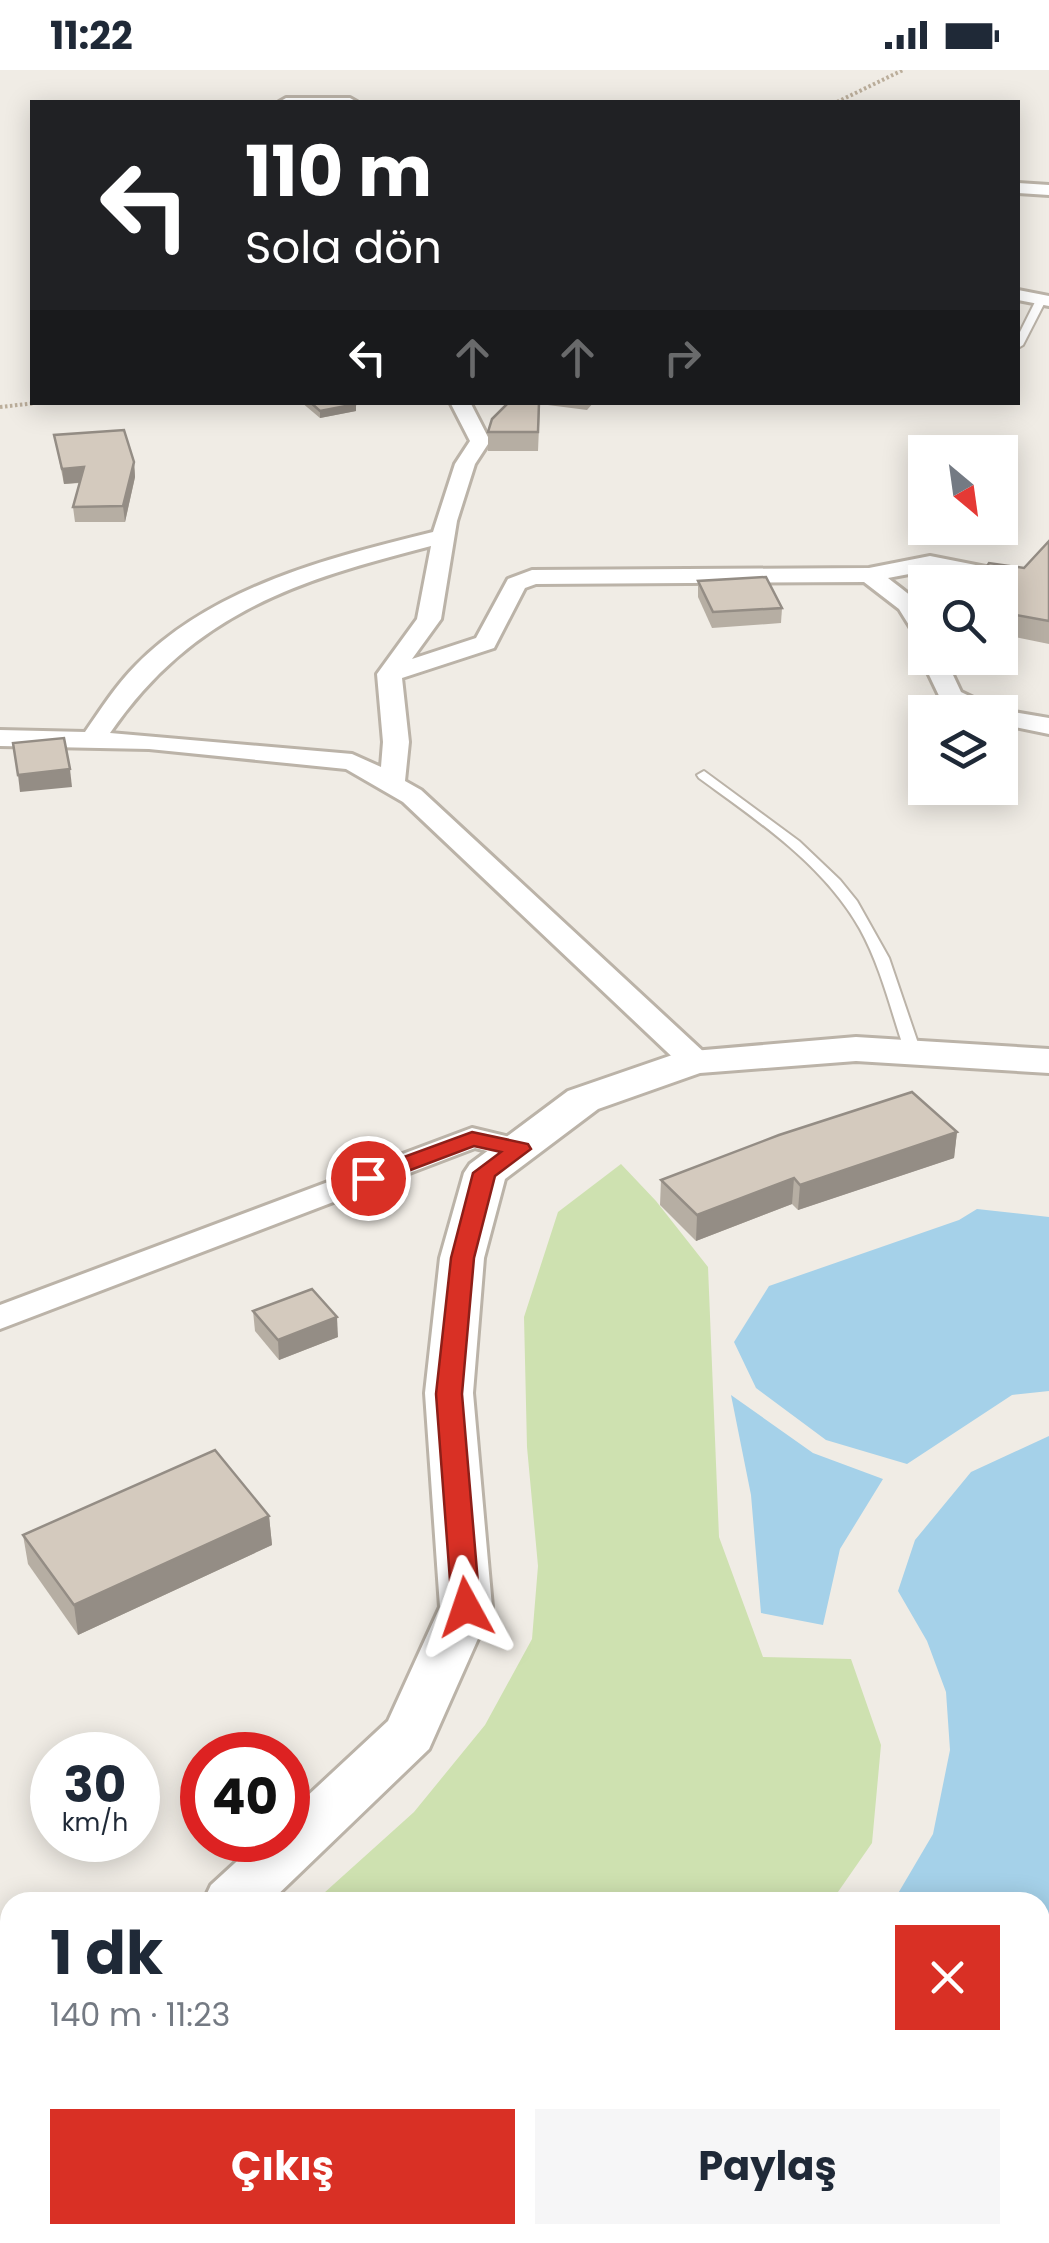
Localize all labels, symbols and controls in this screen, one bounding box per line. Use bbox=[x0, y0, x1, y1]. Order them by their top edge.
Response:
text: 11:22 bbox=[50, 9, 133, 62]
text: 110 m bbox=[245, 122, 432, 221]
icon: left bbox=[80, 140, 210, 270]
text: Sola dön bbox=[245, 216, 442, 279]
icon: left bbox=[340, 330, 395, 385]
icon: ahead bbox=[445, 330, 500, 385]
icon: ahead bbox=[550, 330, 605, 385]
icon: right bbox=[655, 330, 710, 385]
north arrow bbox=[908, 435, 1018, 545]
map controls bbox=[908, 435, 1018, 805]
button: search bbox=[908, 565, 1018, 675]
button: layers bbox=[908, 695, 1018, 805]
pin bbox=[326, 1136, 411, 1221]
icon: arrive bbox=[341, 1151, 396, 1206]
position arrow bbox=[414, 1555, 518, 1659]
speed limit sign: 40 bbox=[180, 1732, 310, 1862]
text: 30 bbox=[64, 1749, 126, 1820]
text: km/h bbox=[62, 1805, 128, 1840]
text: 1 dk bbox=[50, 1911, 163, 1995]
button: close bbox=[895, 1925, 1000, 2030]
text: 140 m · 11:23 bbox=[50, 1992, 230, 2037]
button: Çıkış bbox=[50, 2109, 515, 2224]
button: Paylaş bbox=[535, 2109, 1000, 2224]

